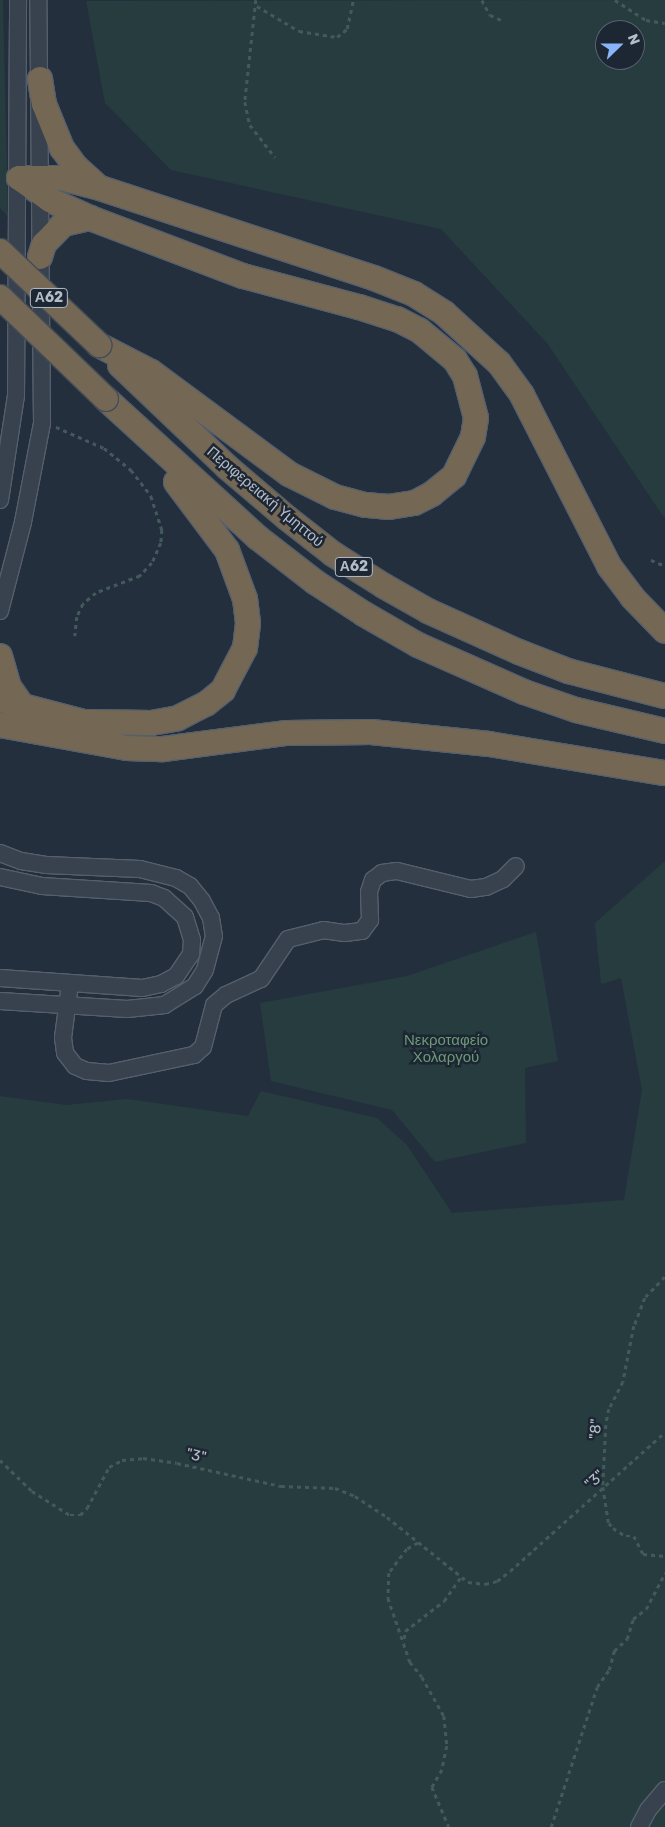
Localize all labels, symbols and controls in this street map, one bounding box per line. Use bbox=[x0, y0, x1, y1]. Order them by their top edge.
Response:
north arrow bbox=[595, 20, 645, 70]
text: N bbox=[624, 32, 643, 47]
road number: Α62 bbox=[29, 286, 69, 310]
street label: Περιφερειακή Υμηττού bbox=[203, 443, 327, 551]
road number: Α62 bbox=[334, 556, 374, 578]
park label: Νεκροταφείο Χολαργού bbox=[404, 1031, 488, 1066]
street label: "8" bbox=[586, 1418, 606, 1440]
street label: "3" bbox=[184, 1445, 208, 1467]
street label: "3" bbox=[581, 1467, 609, 1493]

